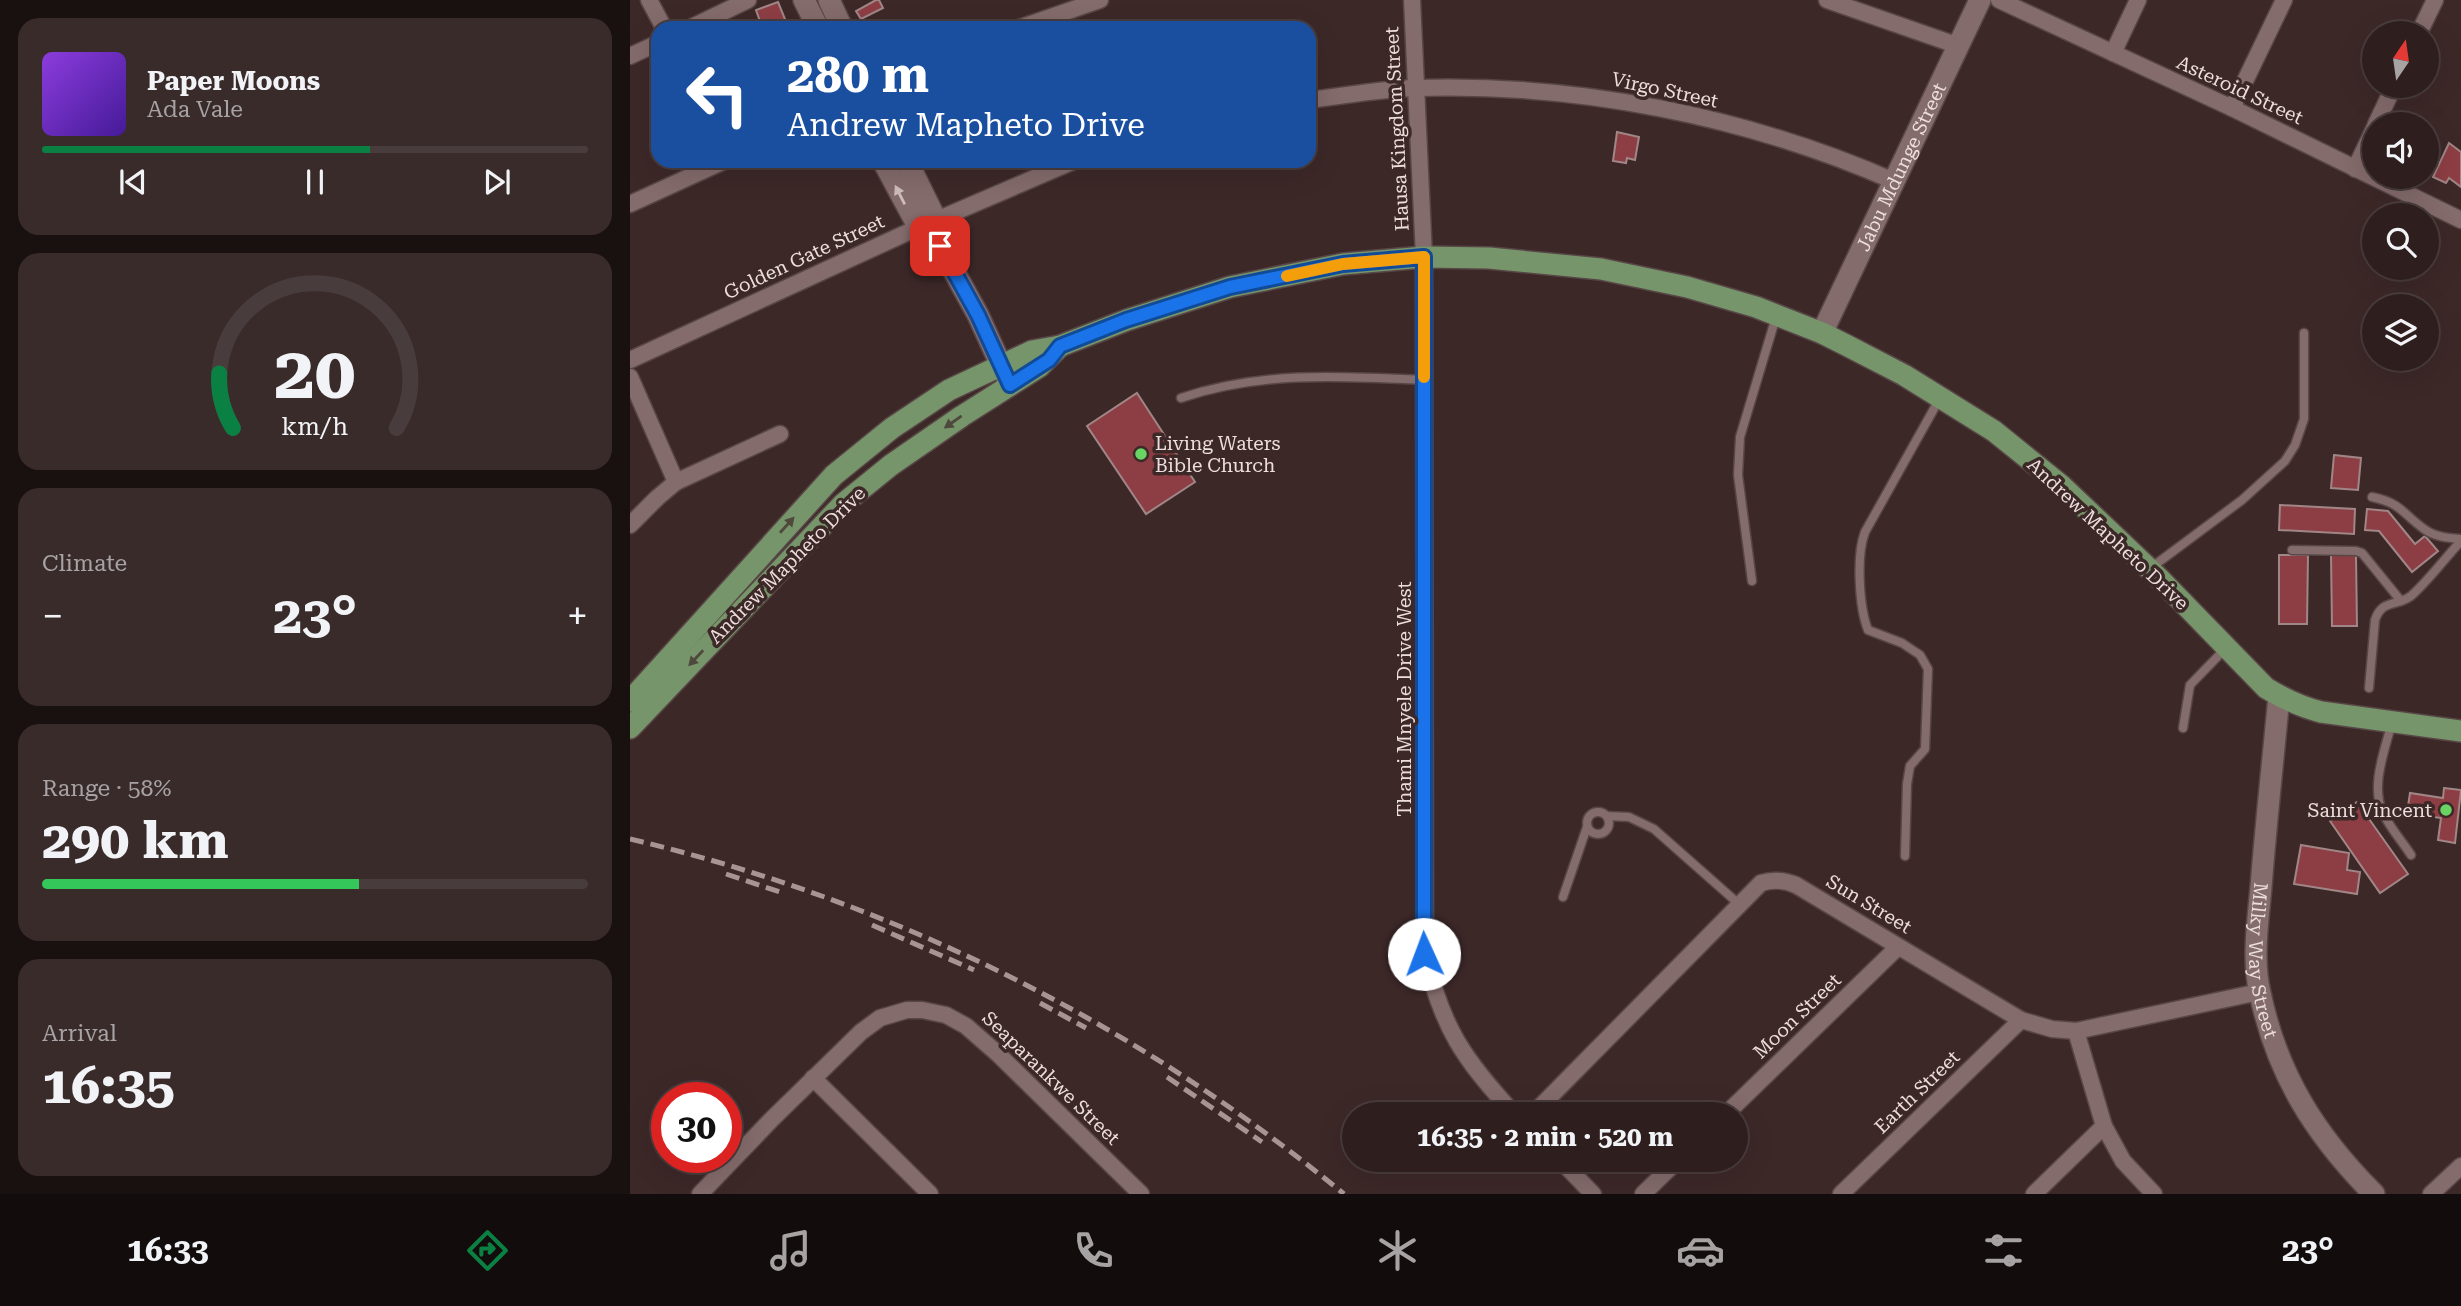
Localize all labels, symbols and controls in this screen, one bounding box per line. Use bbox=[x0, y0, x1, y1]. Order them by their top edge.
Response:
north arrow bbox=[2362, 21, 2440, 98]
map controls bbox=[2362, 21, 2439, 371]
street label: Hausa Kingdom Street bbox=[1380, 26, 1414, 232]
text: 280 m bbox=[787, 47, 929, 104]
icon: left bbox=[672, 49, 763, 140]
street label: Asteroid Street bbox=[2173, 51, 2307, 129]
text: Paper Moons bbox=[147, 66, 320, 96]
street label: Virgo Street bbox=[1610, 68, 1720, 112]
street label: Jabu Mdunge Street bbox=[1851, 79, 1951, 255]
text: Ada Vale bbox=[147, 96, 243, 123]
text: Andrew Mapheto Drive bbox=[787, 106, 1145, 144]
button: sound bbox=[2362, 112, 2439, 189]
icon: previous bbox=[114, 163, 152, 201]
icon: pause bbox=[296, 163, 334, 201]
icon: next bbox=[478, 163, 516, 201]
one-way arrow bbox=[895, 185, 906, 205]
button: search bbox=[2362, 203, 2439, 280]
street label: Golden Gate Street bbox=[720, 210, 888, 304]
pin bbox=[910, 216, 970, 276]
icon: arrive bbox=[921, 227, 959, 265]
button: layers bbox=[2362, 294, 2439, 371]
text: 20 bbox=[274, 331, 356, 416]
text: km/h bbox=[282, 412, 348, 441]
one-way arrow bbox=[944, 415, 962, 429]
place label: Living Waters Bible Church bbox=[1155, 432, 1281, 477]
marker: Living Waters Bible Church bbox=[1133, 446, 1149, 462]
street label: Andrew Mapheto Drive bbox=[2022, 453, 2194, 615]
street label: Andrew Mapheto Drive bbox=[704, 482, 870, 648]
one-way arrow bbox=[779, 516, 795, 534]
text: Climate bbox=[42, 550, 127, 577]
street label: Thami Mnyele Drive West bbox=[1393, 581, 1416, 817]
text: 23° bbox=[273, 585, 357, 646]
text: − bbox=[42, 594, 63, 638]
text: + bbox=[567, 594, 588, 638]
one-way arrow bbox=[688, 649, 704, 667]
text: Range · 58% bbox=[42, 775, 171, 802]
place label: Saint Vincent bbox=[2308, 799, 2432, 822]
marker: Saint Vincent bbox=[2438, 802, 2454, 818]
text: 290 km bbox=[42, 810, 229, 871]
street label: Sun Street bbox=[1822, 870, 1916, 938]
street label: Milky Way Street bbox=[2244, 882, 2283, 1041]
position arrow bbox=[1387, 917, 1461, 991]
street label: Moon Street bbox=[1748, 969, 1846, 1063]
street label: Seaparankwe Street bbox=[978, 1006, 1124, 1150]
text: Arrival bbox=[42, 1020, 117, 1047]
street label: Earth Street bbox=[1870, 1046, 1964, 1138]
text: 16:35 bbox=[42, 1055, 175, 1116]
speed limit sign: 30 bbox=[651, 1082, 742, 1173]
text: 16:35 · 2 min · 520 m bbox=[1417, 1122, 1673, 1152]
icon: directions bbox=[463, 1226, 512, 1275]
icon: music bbox=[766, 1226, 815, 1275]
icon: phone bbox=[1069, 1226, 1118, 1275]
icon: climate bbox=[1373, 1226, 1422, 1275]
icon: car bbox=[1676, 1226, 1725, 1275]
icon: filters bbox=[1979, 1226, 2028, 1275]
text: 16:33 bbox=[127, 1231, 209, 1269]
text: 23° bbox=[2282, 1231, 2334, 1269]

